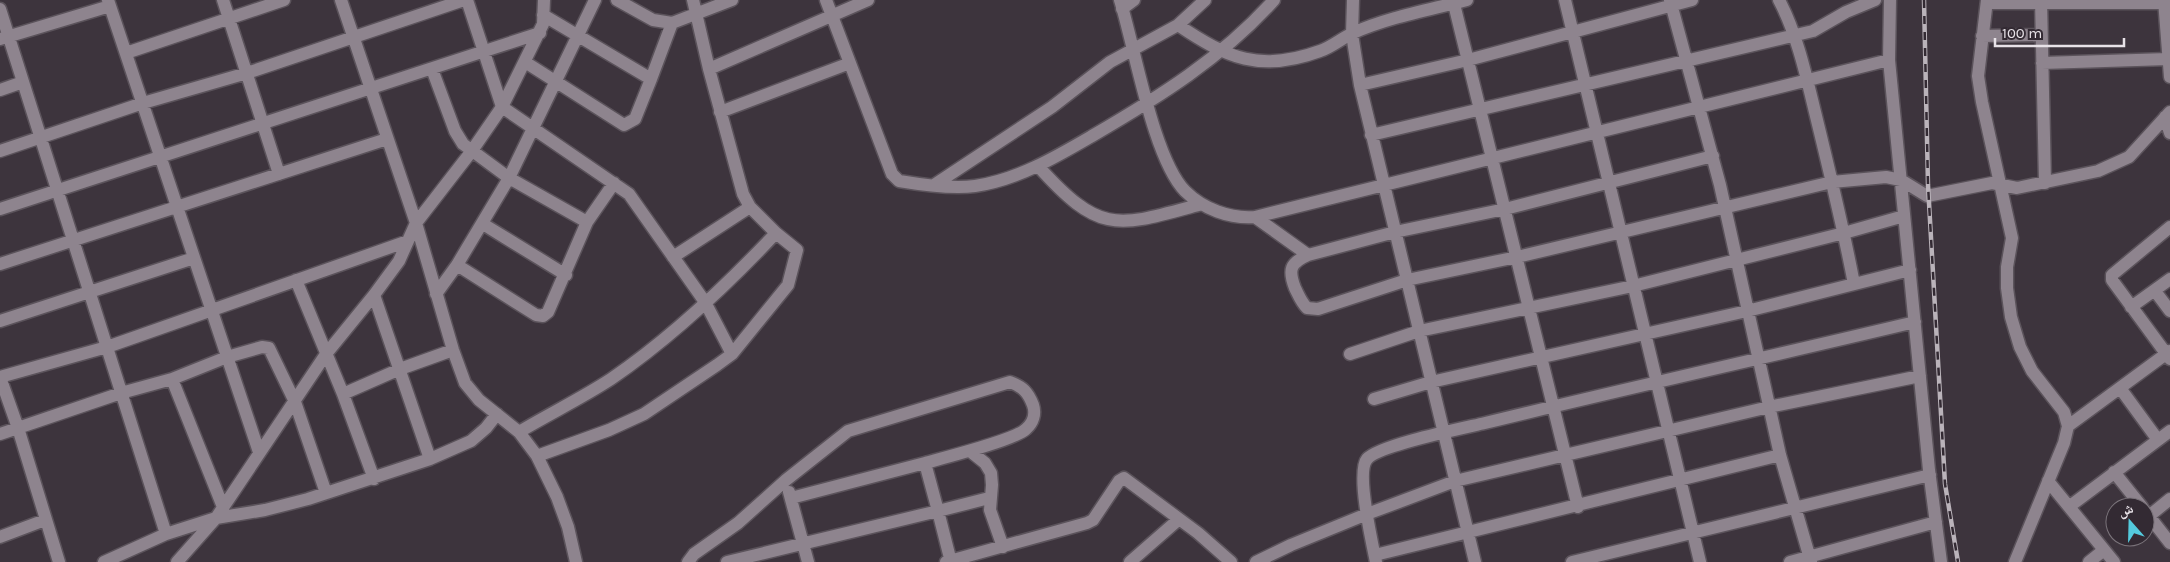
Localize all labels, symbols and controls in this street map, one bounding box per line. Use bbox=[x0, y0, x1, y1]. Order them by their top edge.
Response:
scale bar bbox=[1995, 15, 2124, 47]
text: 100 m bbox=[2002, 24, 2042, 42]
north arrow bbox=[2105, 497, 2155, 547]
text: ش bbox=[2116, 500, 2136, 521]

